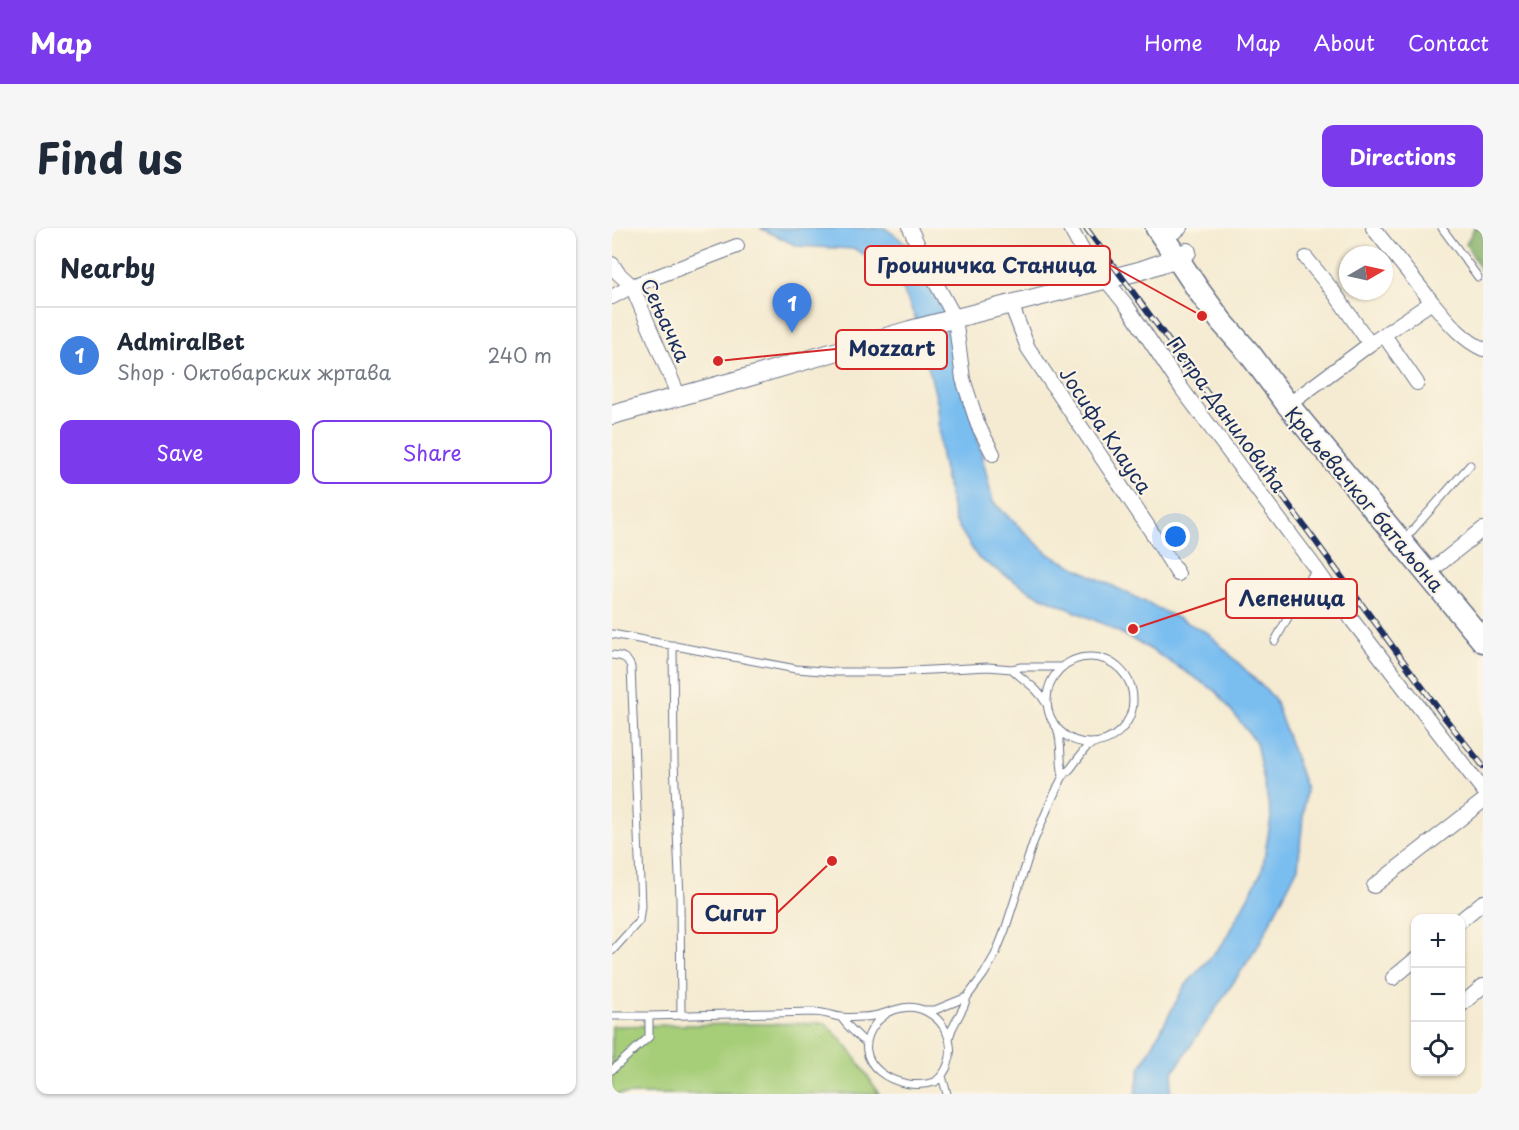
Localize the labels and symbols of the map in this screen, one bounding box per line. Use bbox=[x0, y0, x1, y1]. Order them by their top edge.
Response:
callout: Грошничка Станица bbox=[865, 246, 1110, 285]
north arrow bbox=[1339, 246, 1393, 300]
text: Грошничка Станица bbox=[877, 248, 1097, 280]
street label: Сењачка bbox=[633, 273, 699, 367]
pin: 1 bbox=[772, 284, 812, 333]
callout: Mozzart bbox=[836, 330, 947, 369]
street label: Петра Даниловића bbox=[1160, 330, 1294, 499]
text: Mozzart bbox=[848, 331, 936, 363]
street label: Јосифа Клауса bbox=[1052, 360, 1160, 500]
street label: Краљевачког батаљона bbox=[1278, 400, 1452, 599]
your location bbox=[1161, 522, 1190, 551]
callout: Лепеница bbox=[1226, 579, 1357, 618]
text: Лепеница bbox=[1239, 581, 1346, 613]
callout: Сигит bbox=[692, 894, 777, 933]
text: Сигит bbox=[704, 896, 767, 928]

